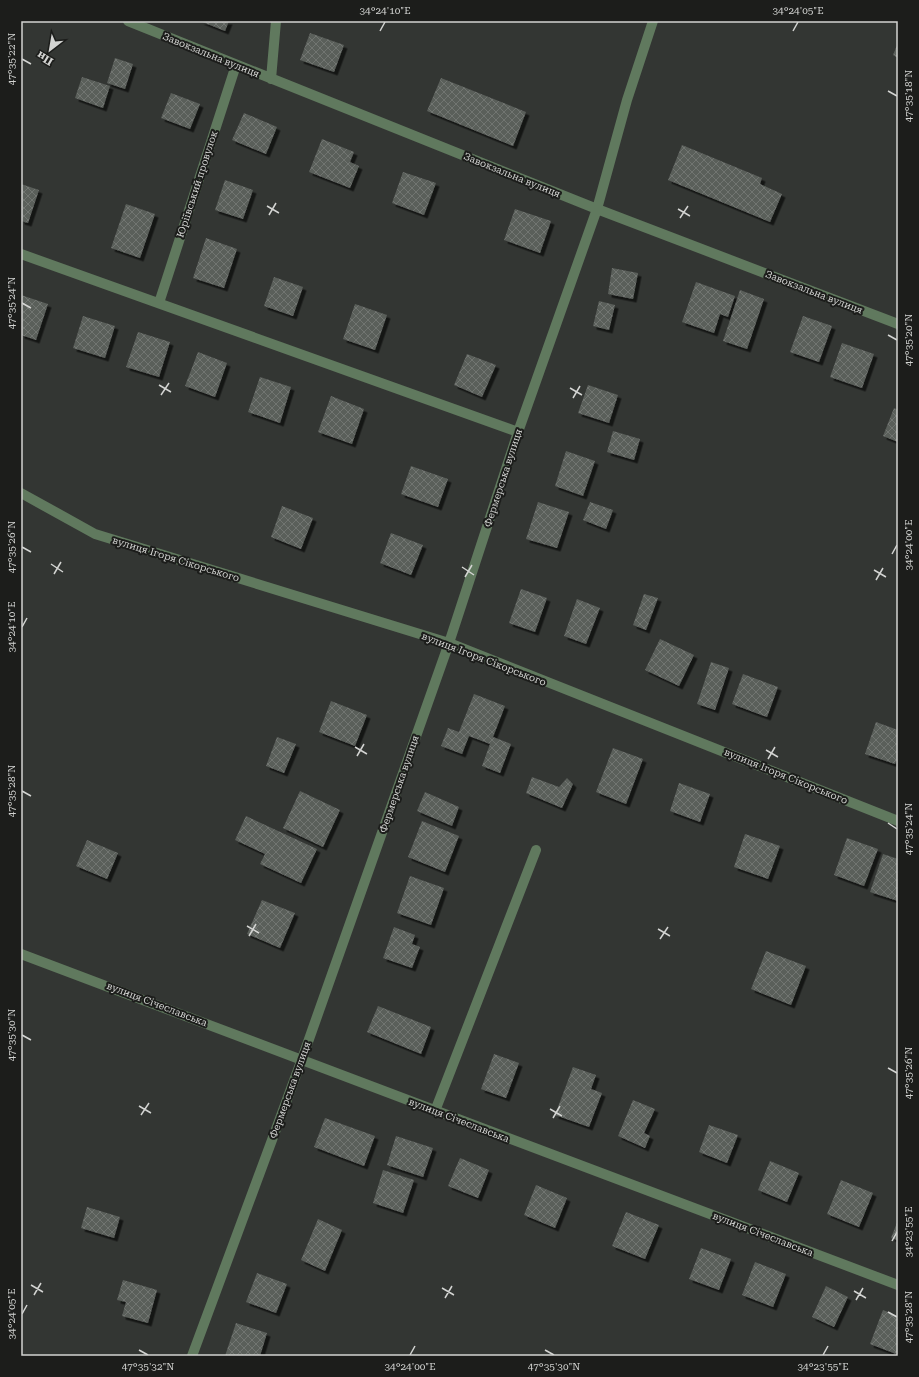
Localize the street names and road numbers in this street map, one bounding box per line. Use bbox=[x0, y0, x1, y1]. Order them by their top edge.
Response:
street label: Завокзальна вулиця bbox=[161, 31, 261, 80]
street label: Юріївський провулок bbox=[174, 128, 220, 239]
street label: Завокзальна вулиця bbox=[462, 151, 562, 200]
street label: Завокзальна вулиця bbox=[764, 268, 865, 316]
street label: Фермерська вулиця bbox=[482, 427, 524, 528]
street label: вулиця Ігоря Сікорського bbox=[111, 534, 241, 584]
street label: вулиця Ігоря Сікорського bbox=[420, 630, 548, 688]
street label: Фермерська вулиця bbox=[377, 734, 421, 834]
street label: вулиця Ігоря Сікорського bbox=[723, 746, 849, 806]
street label: вулиця Січеславська bbox=[105, 980, 209, 1028]
street label: Фермерська вулиця bbox=[267, 1040, 313, 1140]
street label: вулиця Січеславська bbox=[407, 1096, 511, 1144]
street label: вулиця Січеславська bbox=[711, 1210, 815, 1258]

